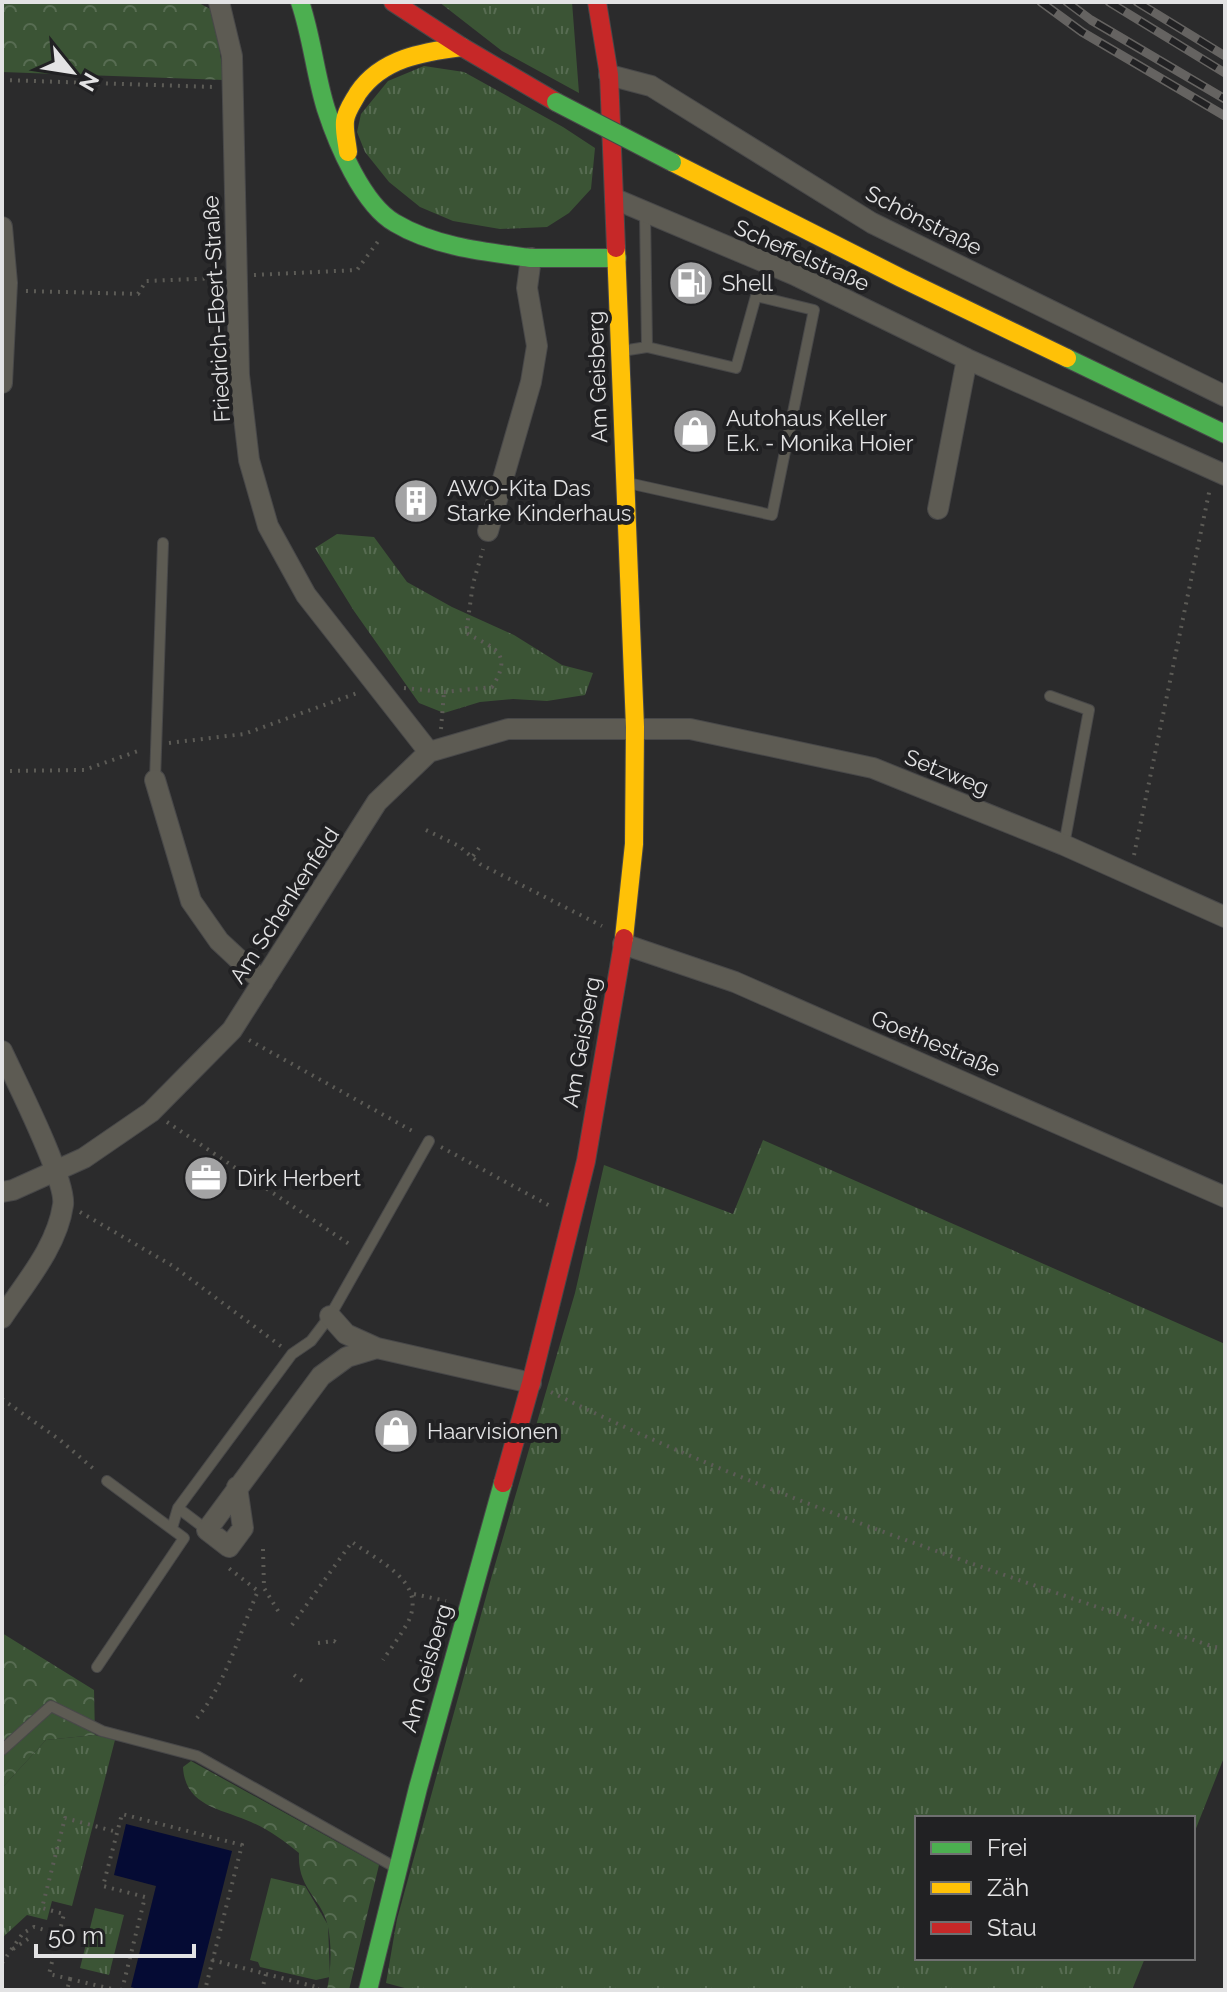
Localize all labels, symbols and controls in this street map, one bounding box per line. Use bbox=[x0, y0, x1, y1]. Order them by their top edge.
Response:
north arrow bbox=[32, 32, 112, 112]
text: N bbox=[74, 68, 105, 96]
street label: Schönstraße bbox=[862, 180, 987, 260]
street label: Friedrich-Ebert-Straße bbox=[197, 195, 235, 423]
street label: Scheffelstraße bbox=[730, 214, 874, 296]
fuel station icon: Shell bbox=[667, 259, 715, 307]
place label: Shell bbox=[722, 270, 773, 296]
street label: Am Geisberg bbox=[582, 310, 612, 444]
place label: Autohaus Keller E.k. - Monika Hoier bbox=[726, 405, 914, 456]
shop icon: Autohaus Keller E.k. - Monika Hoier bbox=[671, 407, 719, 455]
place label: AWO-Kita Das Starke Kinderhaus bbox=[447, 475, 631, 526]
building icon: AWO-Kita Das Starke Kinderhaus bbox=[392, 477, 440, 525]
street label: Setzweg bbox=[901, 743, 993, 801]
street label: Am Schenkenfeld bbox=[224, 822, 344, 988]
street label: Am Geisberg bbox=[557, 975, 605, 1109]
street label: Goethestraße bbox=[868, 1004, 1004, 1082]
office icon: Dirk Herbert bbox=[182, 1154, 230, 1202]
place label: Dirk Herbert bbox=[237, 1165, 361, 1191]
shop icon: Haarvisionen bbox=[372, 1407, 420, 1455]
place label: Haarvisionen bbox=[427, 1418, 558, 1444]
street label: Am Geisberg bbox=[395, 1601, 457, 1735]
legend bbox=[915, 1816, 1195, 1960]
text: Frei bbox=[987, 1833, 1028, 1862]
text: Zäh bbox=[987, 1873, 1029, 1902]
scale bar bbox=[36, 1908, 194, 1958]
text: Stau bbox=[987, 1913, 1037, 1942]
text: 50 m bbox=[48, 1921, 104, 1950]

